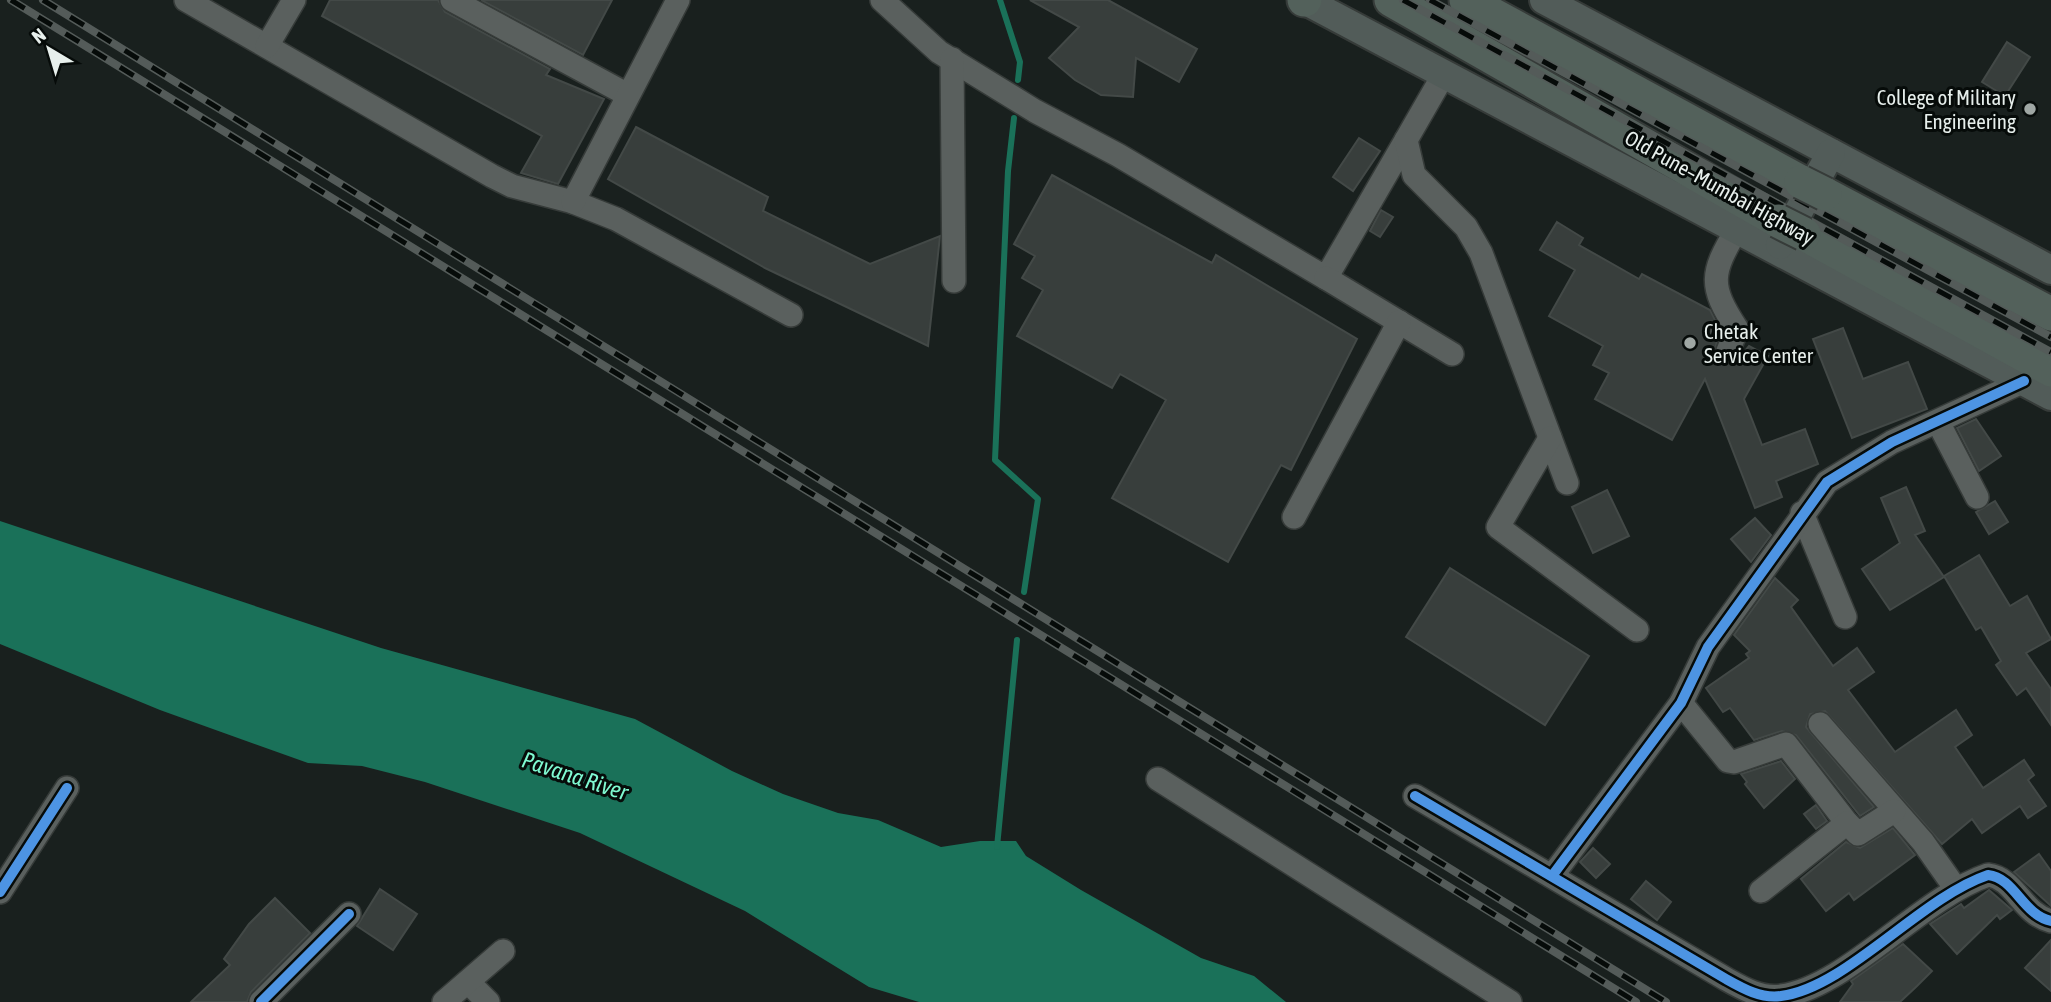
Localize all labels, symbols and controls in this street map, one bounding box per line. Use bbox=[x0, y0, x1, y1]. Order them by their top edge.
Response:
north arrow bbox=[14, 14, 84, 84]
text: N bbox=[27, 23, 50, 48]
place label: College of Military Engineering bbox=[1877, 85, 2016, 133]
marker: College of Military Engineering bbox=[2022, 101, 2038, 117]
street label: Old Pune–Mumbai Highway bbox=[1621, 125, 1819, 249]
place label: Chetak Service Center bbox=[1704, 319, 1814, 367]
marker: Chetak Service Center bbox=[1682, 335, 1698, 351]
water label: Pavana River bbox=[519, 747, 632, 806]

